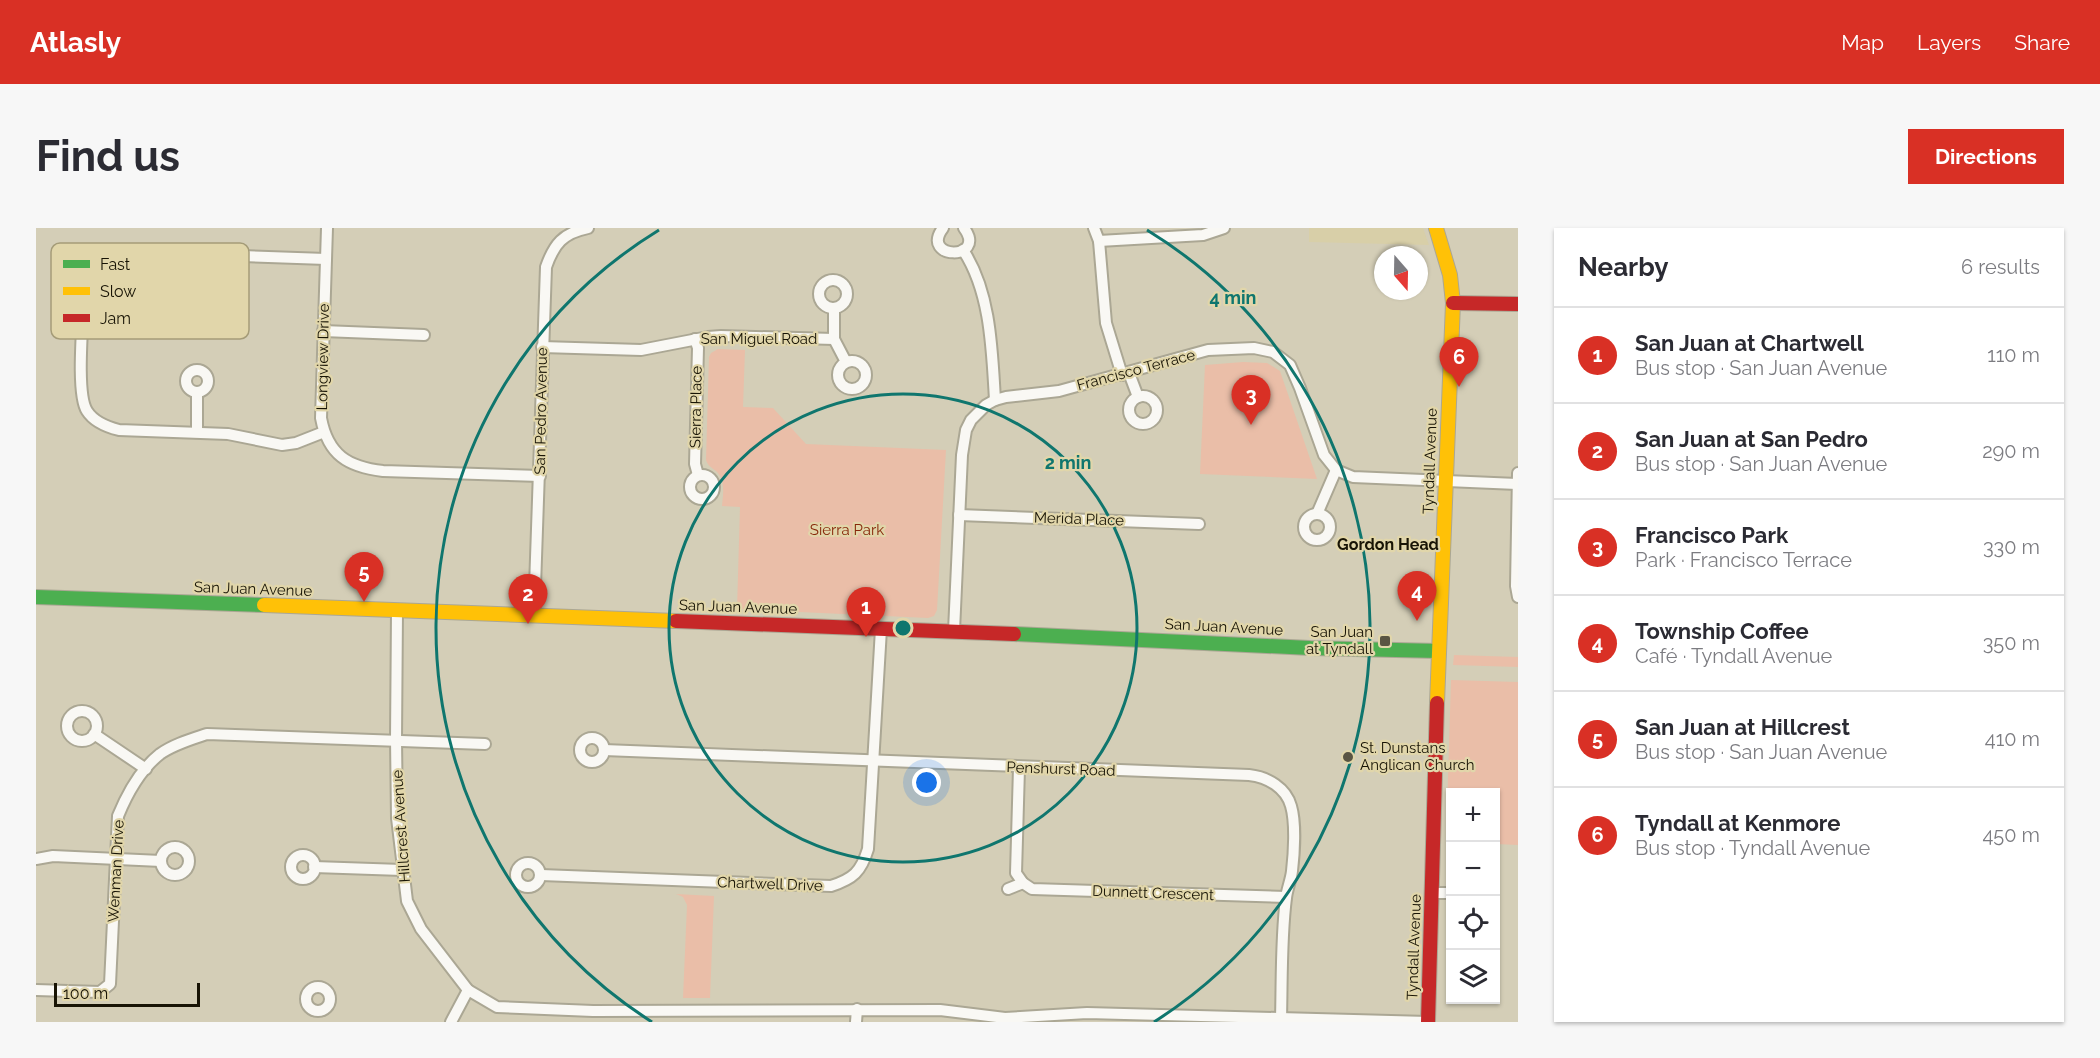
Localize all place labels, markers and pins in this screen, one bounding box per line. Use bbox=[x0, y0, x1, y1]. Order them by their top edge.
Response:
pin: 6 bbox=[1440, 338, 1478, 387]
pin: 3 bbox=[1232, 376, 1270, 425]
pin: 5 bbox=[344, 552, 384, 602]
pin: 4 bbox=[1398, 572, 1436, 621]
pin: 2 bbox=[508, 574, 548, 624]
pin: 1 bbox=[846, 588, 886, 637]
centre of rings bbox=[893, 618, 913, 638]
place label: San Juan at Tyndall bbox=[1306, 623, 1374, 658]
marker: San Juan at Tyndall bbox=[1378, 634, 1392, 648]
place label: St. Dunstans Anglican Church bbox=[1360, 739, 1474, 774]
marker: St. Dunstans Anglican Church bbox=[1341, 750, 1355, 764]

